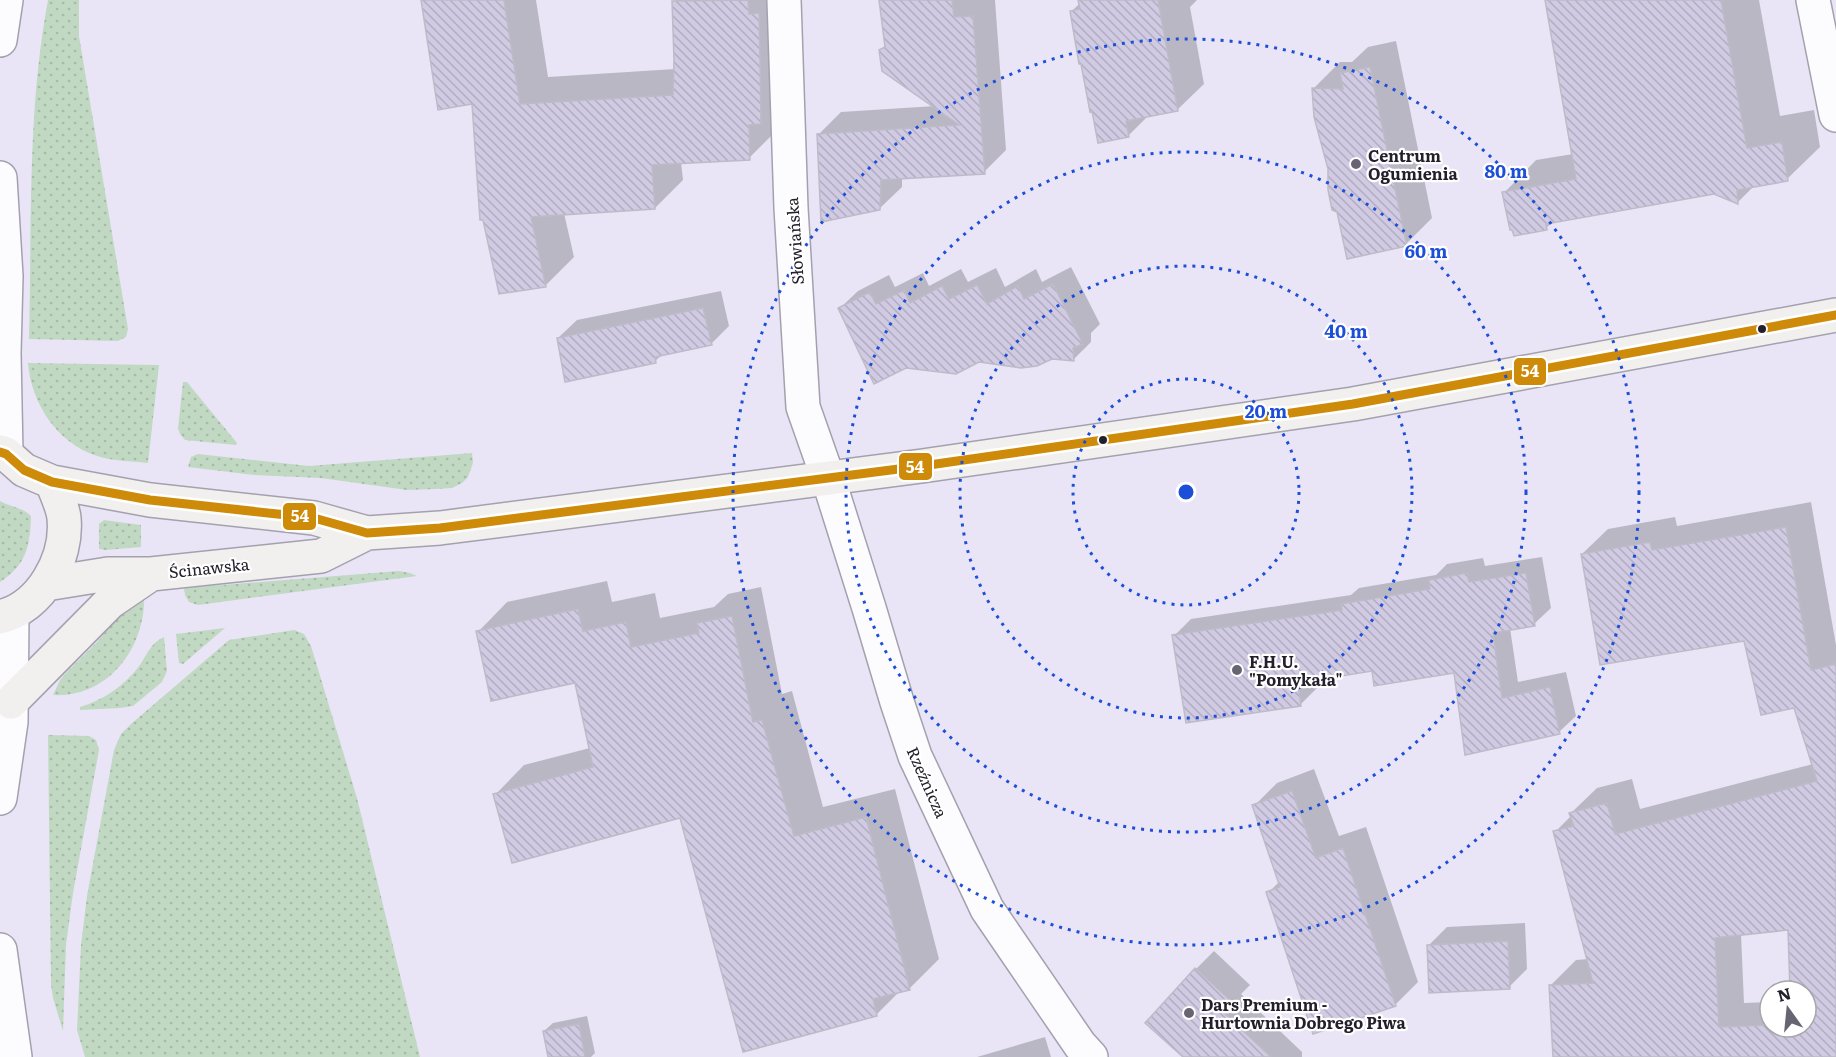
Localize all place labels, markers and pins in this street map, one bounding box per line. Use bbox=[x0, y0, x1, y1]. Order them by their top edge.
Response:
place label: Centrum Ogumienia bbox=[1368, 143, 1459, 185]
marker: Centrum Ogumienia bbox=[1349, 157, 1363, 171]
unlabelled marker bbox=[1756, 323, 1768, 335]
unlabelled marker bbox=[1097, 434, 1109, 446]
centre of rings bbox=[1176, 482, 1196, 502]
place label: F.H.U. "Pomykała" bbox=[1249, 649, 1342, 691]
marker: F.H.U. "Pomykała" bbox=[1230, 663, 1244, 677]
place label: Dars Premium - Hurtownia Dobrego Piwa bbox=[1201, 992, 1407, 1034]
marker: Dars Premium - Hurtownia Dobrego Piwa bbox=[1182, 1006, 1196, 1020]

